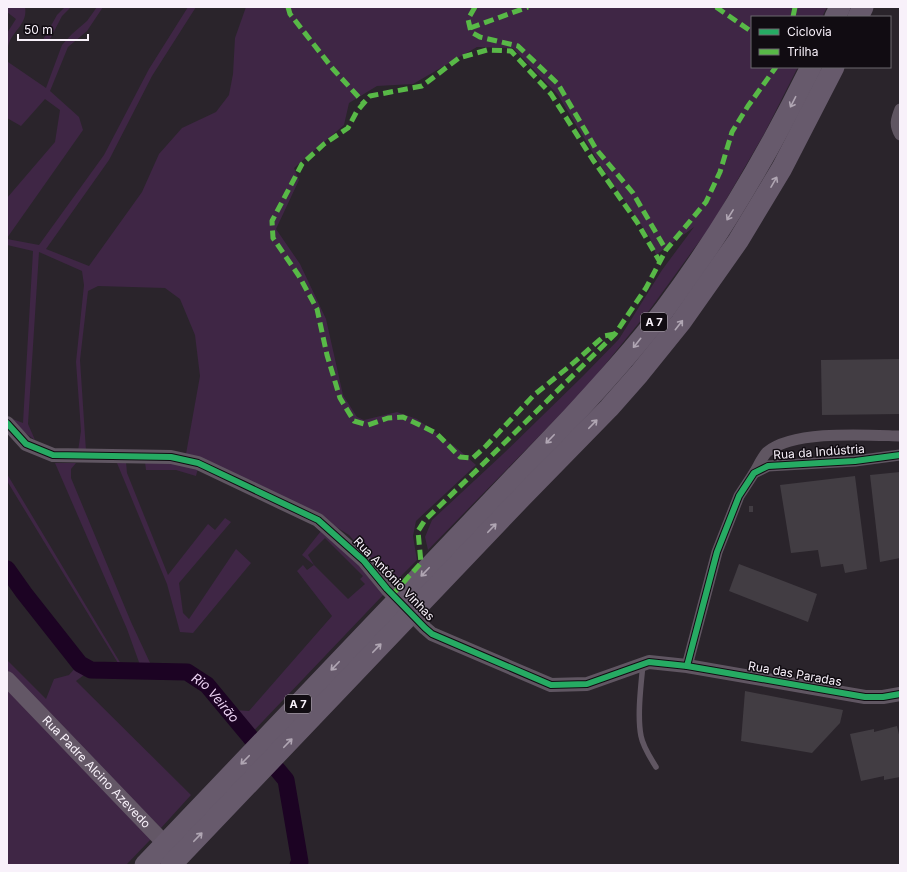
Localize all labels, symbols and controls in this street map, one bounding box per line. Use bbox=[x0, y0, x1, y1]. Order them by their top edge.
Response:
scale bar bbox=[18, 16, 88, 42]
legend bbox=[751, 16, 891, 68]
text: 50 m bbox=[24, 22, 53, 37]
text: Ciclovia bbox=[787, 24, 832, 39]
text: Trilha bbox=[787, 44, 818, 59]
one-way arrow bbox=[789, 96, 797, 108]
one-way arrow bbox=[770, 176, 778, 188]
one-way arrow bbox=[725, 209, 733, 221]
road number: A 7 bbox=[641, 313, 667, 331]
one-way arrow bbox=[674, 319, 683, 330]
one-way arrow bbox=[633, 337, 641, 348]
one-way arrow bbox=[588, 419, 598, 429]
one-way arrow bbox=[546, 434, 555, 444]
street label: Rua da Indústria bbox=[773, 441, 865, 462]
one-way arrow bbox=[488, 523, 497, 533]
street label: Rua António Vinhas bbox=[351, 534, 438, 624]
one-way arrow bbox=[420, 567, 430, 577]
one-way arrow bbox=[373, 643, 382, 653]
street label: Rua das Paradas bbox=[747, 658, 843, 689]
one-way arrow bbox=[330, 661, 340, 671]
water label: Rio Veirão bbox=[189, 669, 243, 726]
road number: A 7 bbox=[285, 695, 311, 713]
street label: Rua Padre Alcino Azevedo bbox=[39, 713, 154, 831]
one-way arrow bbox=[283, 738, 293, 748]
one-way arrow bbox=[240, 755, 250, 765]
one-way arrow bbox=[193, 832, 203, 842]

